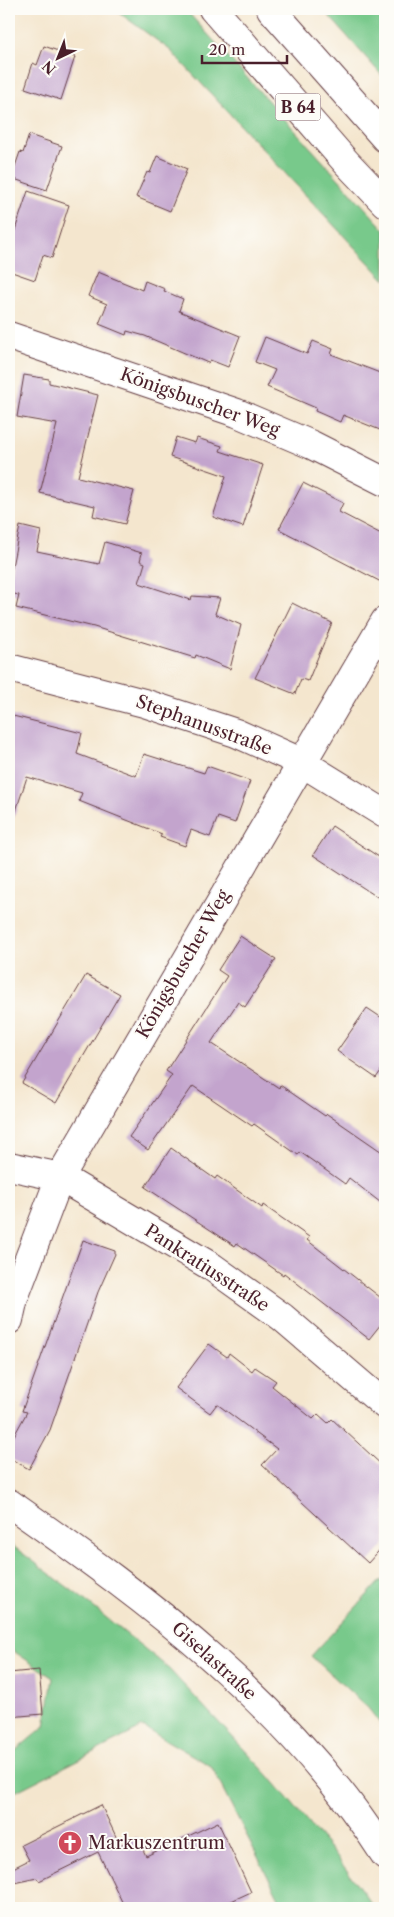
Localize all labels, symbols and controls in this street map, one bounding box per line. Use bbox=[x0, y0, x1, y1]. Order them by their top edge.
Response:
north arrow bbox=[32, 32, 82, 82]
scale bar bbox=[202, 32, 286, 64]
text: 20 m bbox=[209, 40, 245, 59]
text: N bbox=[39, 57, 60, 78]
road number: B 64 bbox=[276, 94, 320, 120]
street label: Königsbuscher Weg bbox=[117, 363, 283, 441]
street label: Stephanusstraße bbox=[133, 690, 275, 760]
street label: Königsbuscher Weg bbox=[131, 885, 235, 1042]
street label: Pankratiusstraße bbox=[141, 1219, 273, 1317]
street label: Giselastraße bbox=[167, 1617, 261, 1705]
church icon: Markuszentrum bbox=[57, 1830, 83, 1856]
place label: Markuszentrum bbox=[88, 1832, 225, 1854]

